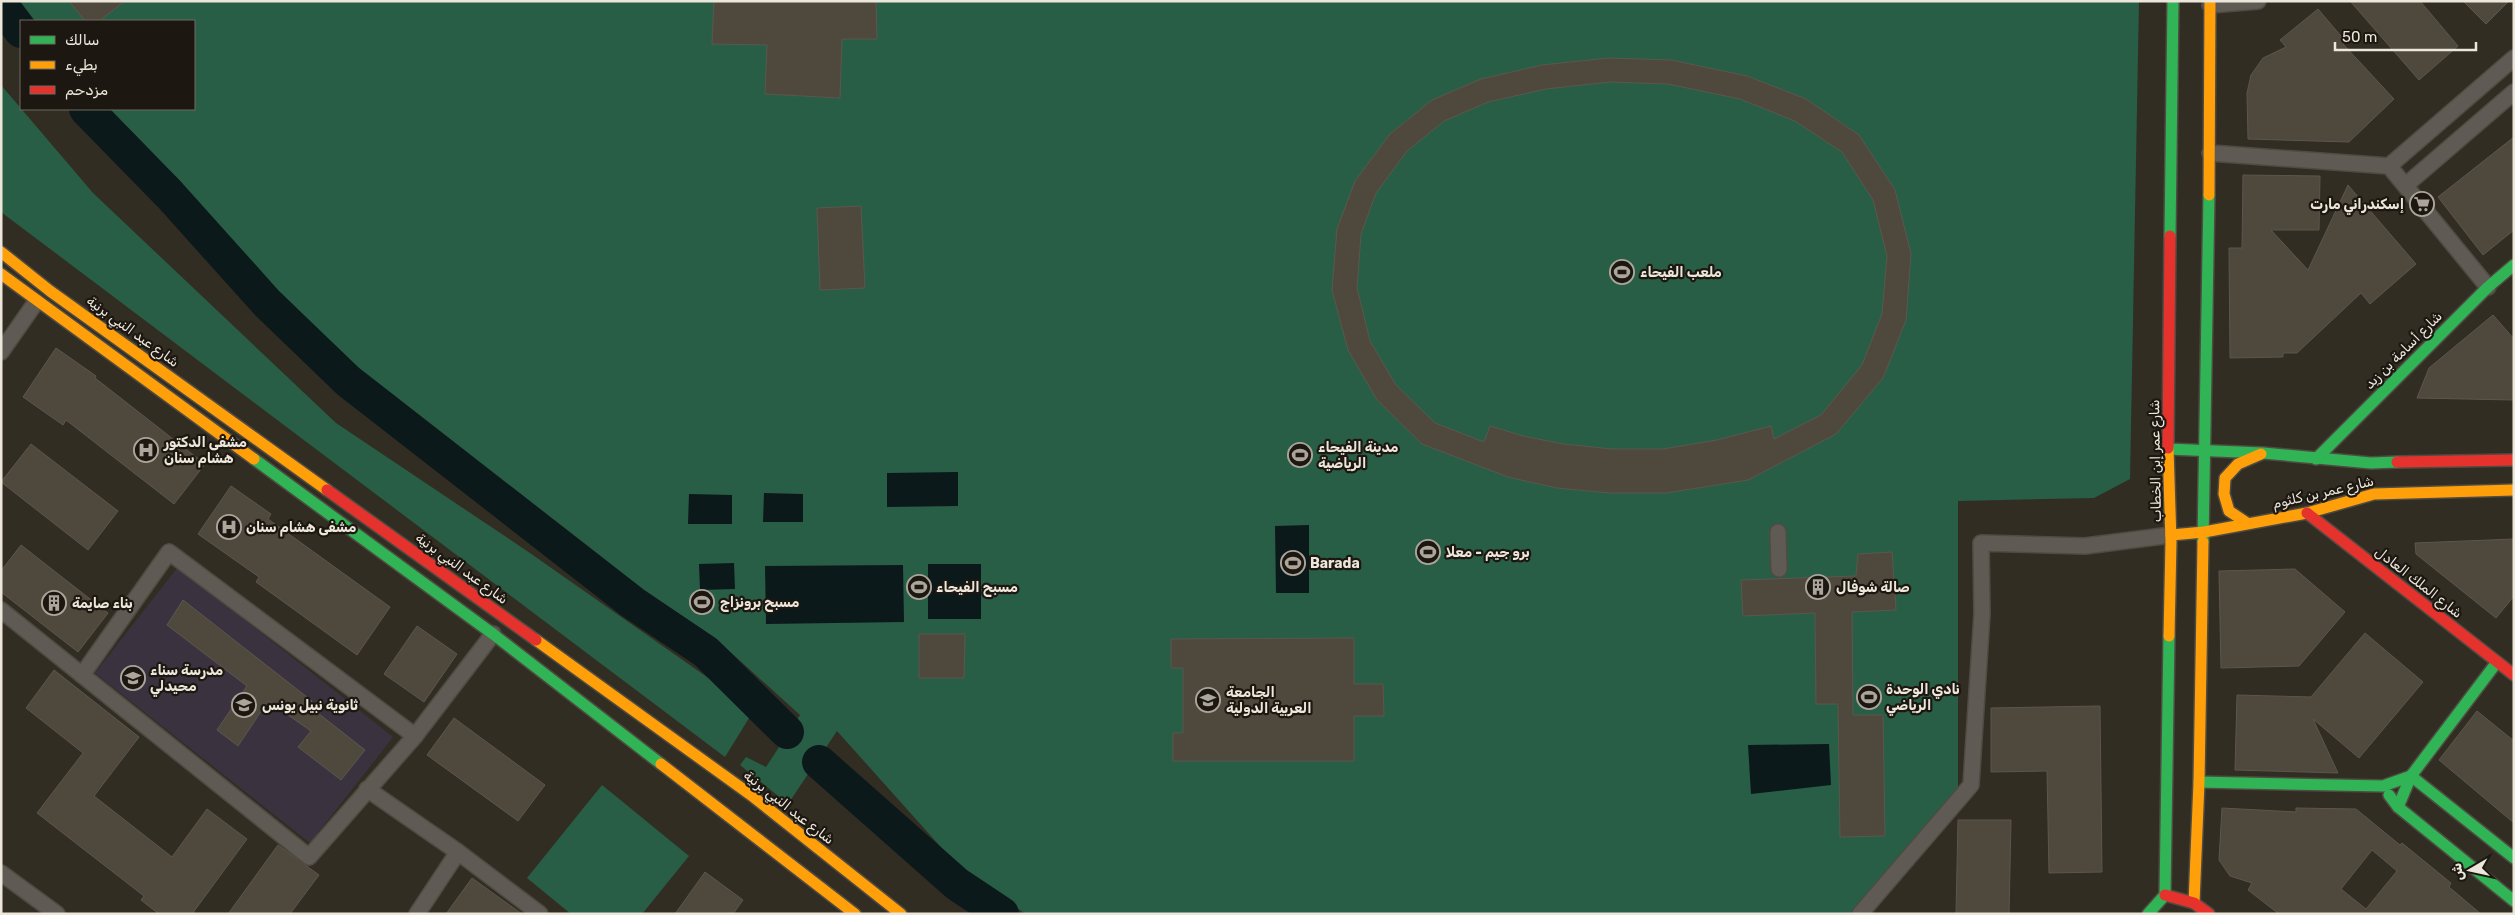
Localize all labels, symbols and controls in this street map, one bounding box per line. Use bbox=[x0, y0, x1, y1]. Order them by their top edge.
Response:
legend bbox=[20, 20, 195, 110]
scale bar bbox=[2335, 20, 2476, 52]
text: 50 m bbox=[2342, 28, 2377, 46]
text: سالك bbox=[65, 31, 100, 49]
text: بطيء bbox=[65, 56, 98, 77]
text: مزدحم bbox=[65, 81, 108, 100]
supermarket icon: إسكندراني مارت bbox=[2409, 191, 2435, 217]
place label: إسكندراني مارت bbox=[2310, 196, 2404, 215]
sports icon: ملعب الفيحاء bbox=[1609, 259, 1635, 285]
place label: ملعب الفيحاء bbox=[1640, 264, 1722, 281]
street label: شارع عبد النبي برنية bbox=[82, 292, 182, 372]
street label: شارع أسامة بن زيد bbox=[2361, 308, 2447, 394]
street label: شارع عمر إبن الخطاب bbox=[2146, 399, 2167, 523]
place label: مشفى الدكتور هشام سنان bbox=[163, 434, 247, 468]
hospital icon: مشفى الدكتور هشام سنان bbox=[133, 437, 159, 463]
place label: مدينة الفيحاء الرياضية bbox=[1318, 439, 1398, 472]
sports icon: مدينة الفيحاء الرياضية bbox=[1287, 442, 1313, 468]
street label: شارع عمر بن كلثوم bbox=[2271, 473, 2376, 514]
hospital icon: مشفى هشام سنان bbox=[216, 514, 242, 540]
place label: مشفى هشام سنان bbox=[246, 519, 357, 537]
street label: شارع عبد النبي برنية bbox=[411, 529, 511, 609]
sports icon: برو جيم - معلا bbox=[1415, 539, 1441, 565]
street label: شارع الملك العادل bbox=[2370, 543, 2466, 623]
place label: برو جيم - معلا bbox=[1446, 544, 1530, 561]
sports icon: Barada bbox=[1280, 550, 1306, 576]
place label: Barada bbox=[1310, 555, 1360, 572]
sports icon: مسبح الفيحاء bbox=[906, 574, 932, 600]
building icon: صالة شوفال bbox=[1805, 574, 1831, 600]
place label: مسبح الفيحاء bbox=[936, 579, 1018, 597]
place label: صالة شوفال bbox=[1836, 579, 1910, 596]
sports icon: مسبح برونزاج bbox=[689, 589, 715, 615]
building icon: بناء صايمة bbox=[41, 590, 67, 616]
place label: مسبح برونزاج bbox=[720, 594, 799, 612]
place label: بناء صايمة bbox=[72, 595, 133, 612]
place label: مدرسة سناء محيدلي bbox=[150, 662, 223, 697]
school or university icon: مدرسة سناء محيدلي bbox=[120, 665, 146, 691]
place label: نادي الوحدة الرياضي bbox=[1886, 681, 1960, 716]
place label: الجامعة العربية الدولية bbox=[1226, 684, 1312, 717]
sports icon: نادي الوحدة الرياضي bbox=[1856, 684, 1882, 710]
school or university icon: الجامعة العربية الدولية bbox=[1195, 687, 1221, 713]
school or university icon: ثانوية نبيل يونس bbox=[231, 692, 257, 718]
place label: ثانوية نبيل يونس bbox=[262, 697, 358, 714]
street label: شارع عبد النبي برنية bbox=[739, 767, 837, 850]
north arrow bbox=[2445, 845, 2495, 895]
text: ش bbox=[2448, 862, 2467, 882]

